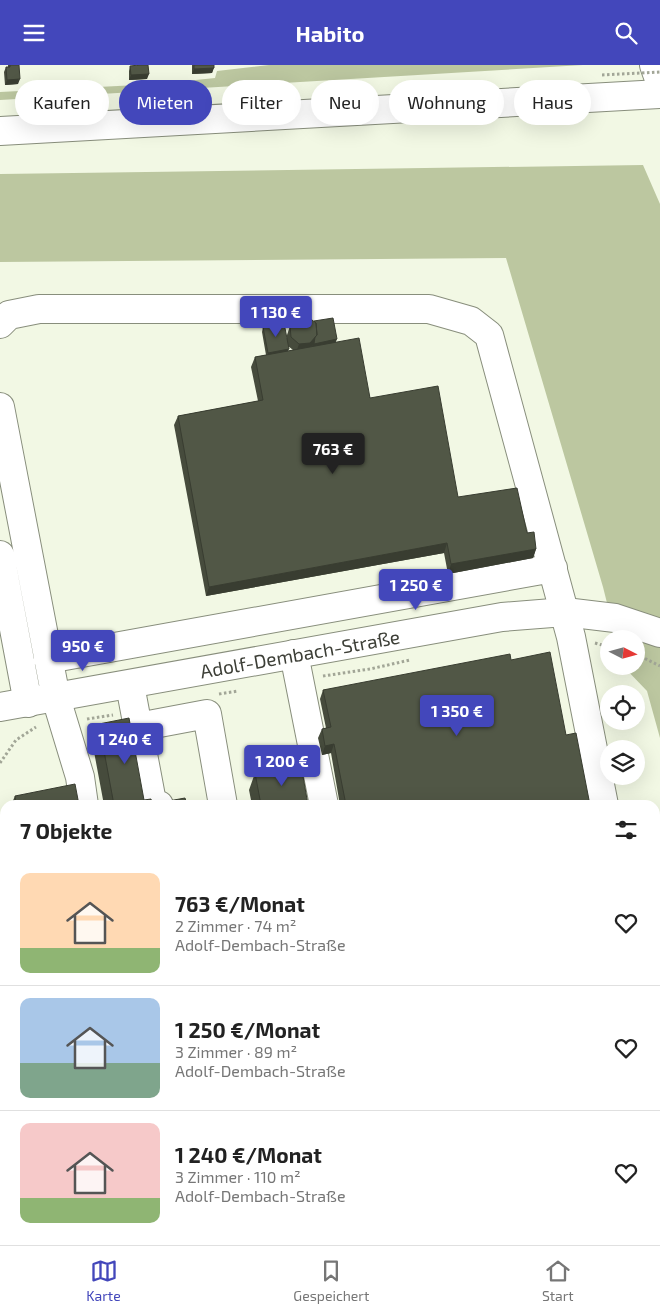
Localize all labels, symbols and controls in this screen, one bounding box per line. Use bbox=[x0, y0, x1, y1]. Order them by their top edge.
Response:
icon: menu bbox=[20, 19, 48, 47]
icon: search bbox=[612, 19, 640, 47]
text: Habito bbox=[296, 20, 364, 46]
chip: Kaufen bbox=[15, 80, 109, 125]
chip: Mieten bbox=[119, 80, 212, 125]
chip: Filter bbox=[222, 80, 301, 125]
chip: Neu bbox=[311, 80, 379, 125]
chip: Wohnung bbox=[389, 80, 504, 125]
chip: Haus bbox=[514, 80, 591, 125]
pin: 1 130 € bbox=[230, 295, 322, 338]
text: 1 130 € bbox=[251, 302, 301, 321]
pin: 763 € bbox=[298, 433, 368, 475]
text: 763 € bbox=[313, 439, 353, 458]
pin: 1 250 € bbox=[370, 569, 462, 611]
text: 1 250 € bbox=[390, 575, 442, 594]
street label: Adolf-Dembach-Straße bbox=[198, 625, 402, 682]
pin: 950 € bbox=[48, 629, 118, 672]
north arrow bbox=[600, 630, 645, 675]
map controls bbox=[600, 630, 645, 785]
text: 950 € bbox=[62, 636, 104, 655]
button: locate bbox=[600, 685, 645, 730]
pin: 1 350 € bbox=[411, 695, 503, 737]
text: 1 350 € bbox=[431, 701, 483, 720]
pin: 1 240 € bbox=[79, 723, 171, 765]
text: 1 240 € bbox=[98, 729, 152, 748]
button: layers bbox=[600, 740, 645, 785]
pin: 1 200 € bbox=[236, 745, 328, 787]
text: 1 200 € bbox=[255, 751, 309, 770]
icon: filters bbox=[612, 816, 640, 844]
text: 7 Objekte bbox=[20, 818, 112, 843]
text: 763 €/Monat bbox=[175, 891, 305, 916]
icon: home bbox=[60, 893, 120, 953]
icon: heart bbox=[612, 909, 640, 937]
text: 2 Zimmer · 74 m² bbox=[175, 916, 296, 935]
text: Adolf-Dembach-Straße bbox=[175, 935, 345, 954]
text: 1 250 €/Monat bbox=[175, 1017, 320, 1042]
icon: home bbox=[60, 1018, 120, 1078]
icon: heart bbox=[612, 1034, 640, 1062]
text: 3 Zimmer · 89 m² bbox=[175, 1042, 297, 1061]
text: Adolf-Dembach-Straße bbox=[175, 1061, 345, 1080]
text: 1 240 €/Monat bbox=[175, 1142, 322, 1167]
icon: home bbox=[60, 1143, 120, 1203]
icon: heart bbox=[612, 1159, 640, 1187]
text: 3 Zimmer · 110 m² bbox=[175, 1167, 301, 1186]
text: Adolf-Dembach-Straße bbox=[175, 1186, 345, 1205]
tab: Karte bbox=[86, 1257, 121, 1304]
tab: Gespeichert bbox=[293, 1257, 369, 1304]
tab: Start bbox=[542, 1257, 574, 1304]

